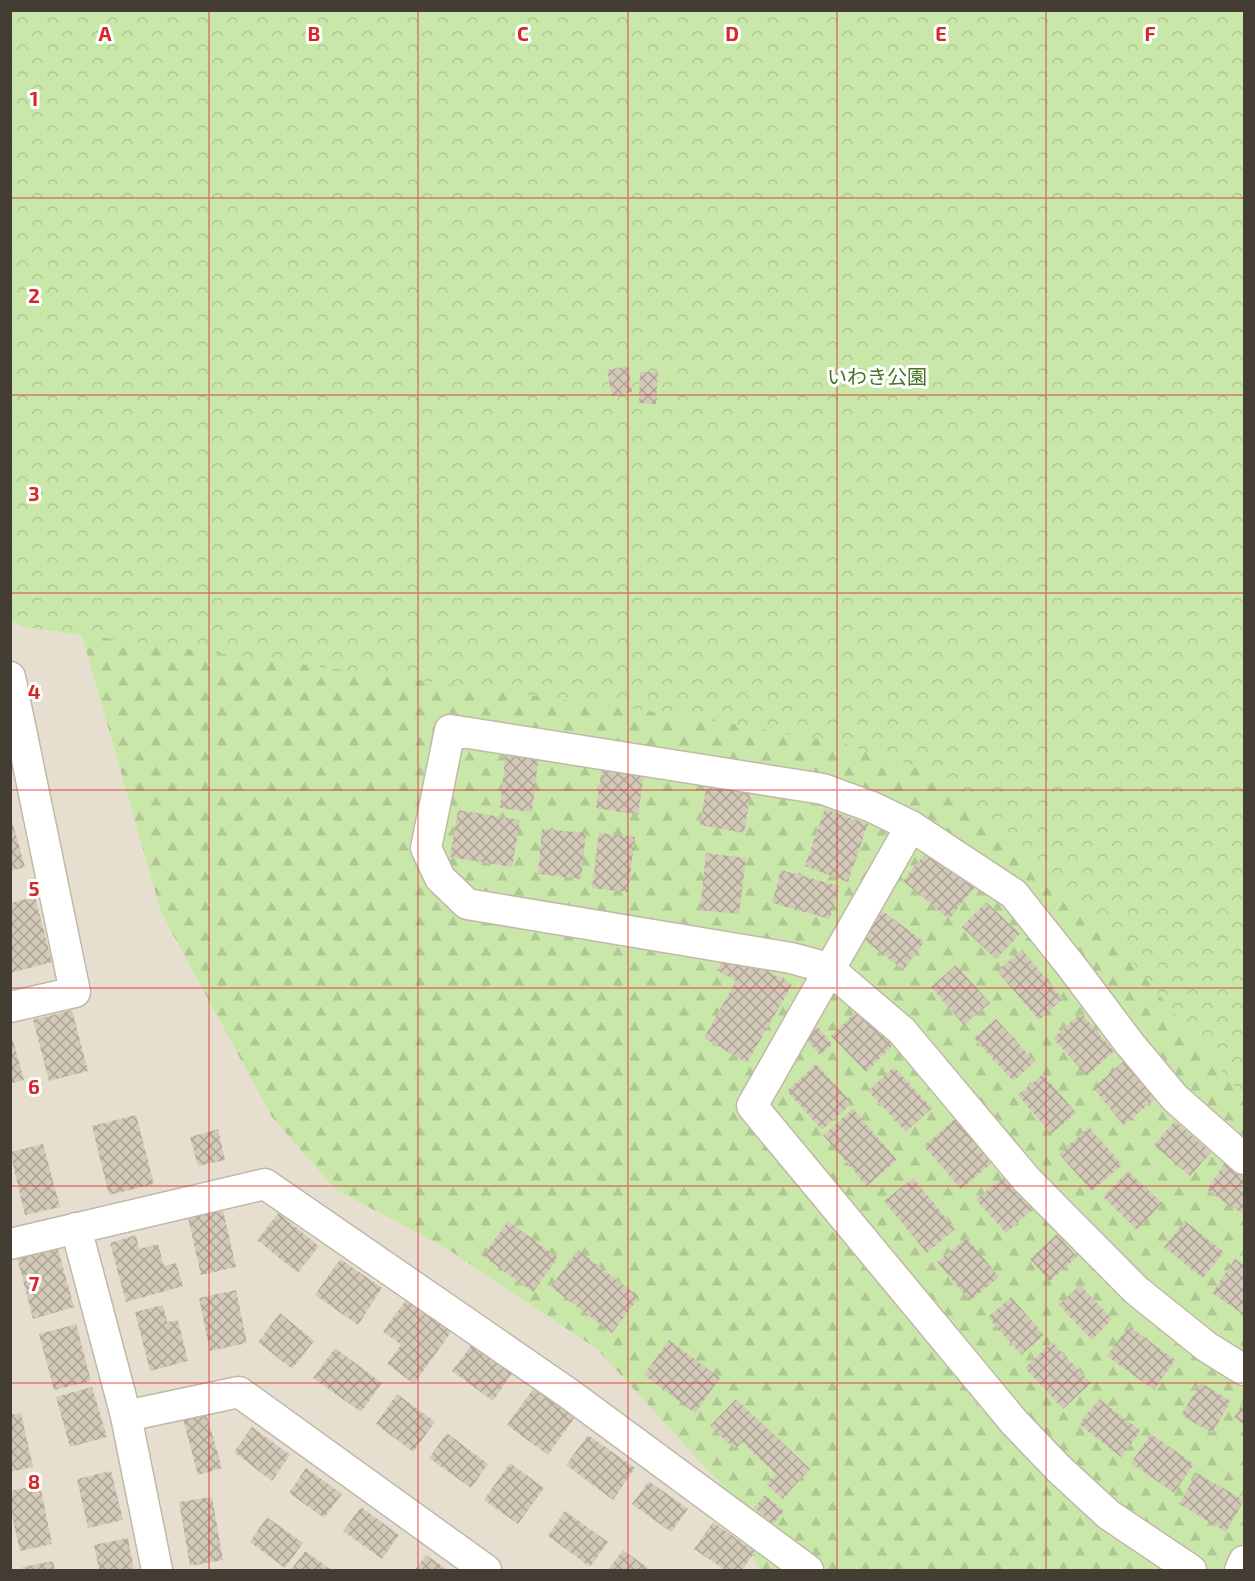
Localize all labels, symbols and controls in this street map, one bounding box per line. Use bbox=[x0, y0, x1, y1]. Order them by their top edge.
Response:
text: A bbox=[98, 21, 112, 45]
text: B bbox=[308, 21, 320, 45]
text: C bbox=[517, 21, 529, 45]
text: D bbox=[725, 21, 739, 45]
text: E bbox=[935, 21, 947, 45]
text: F bbox=[1144, 21, 1156, 45]
text: 1 bbox=[30, 86, 38, 110]
text: 2 bbox=[28, 283, 40, 307]
park label: いわき公園 bbox=[827, 364, 927, 388]
text: 3 bbox=[28, 481, 40, 505]
text: 4 bbox=[28, 679, 41, 703]
text: 5 bbox=[28, 876, 40, 900]
text: 6 bbox=[28, 1074, 40, 1098]
text: 7 bbox=[29, 1271, 40, 1295]
text: 8 bbox=[28, 1469, 40, 1493]

